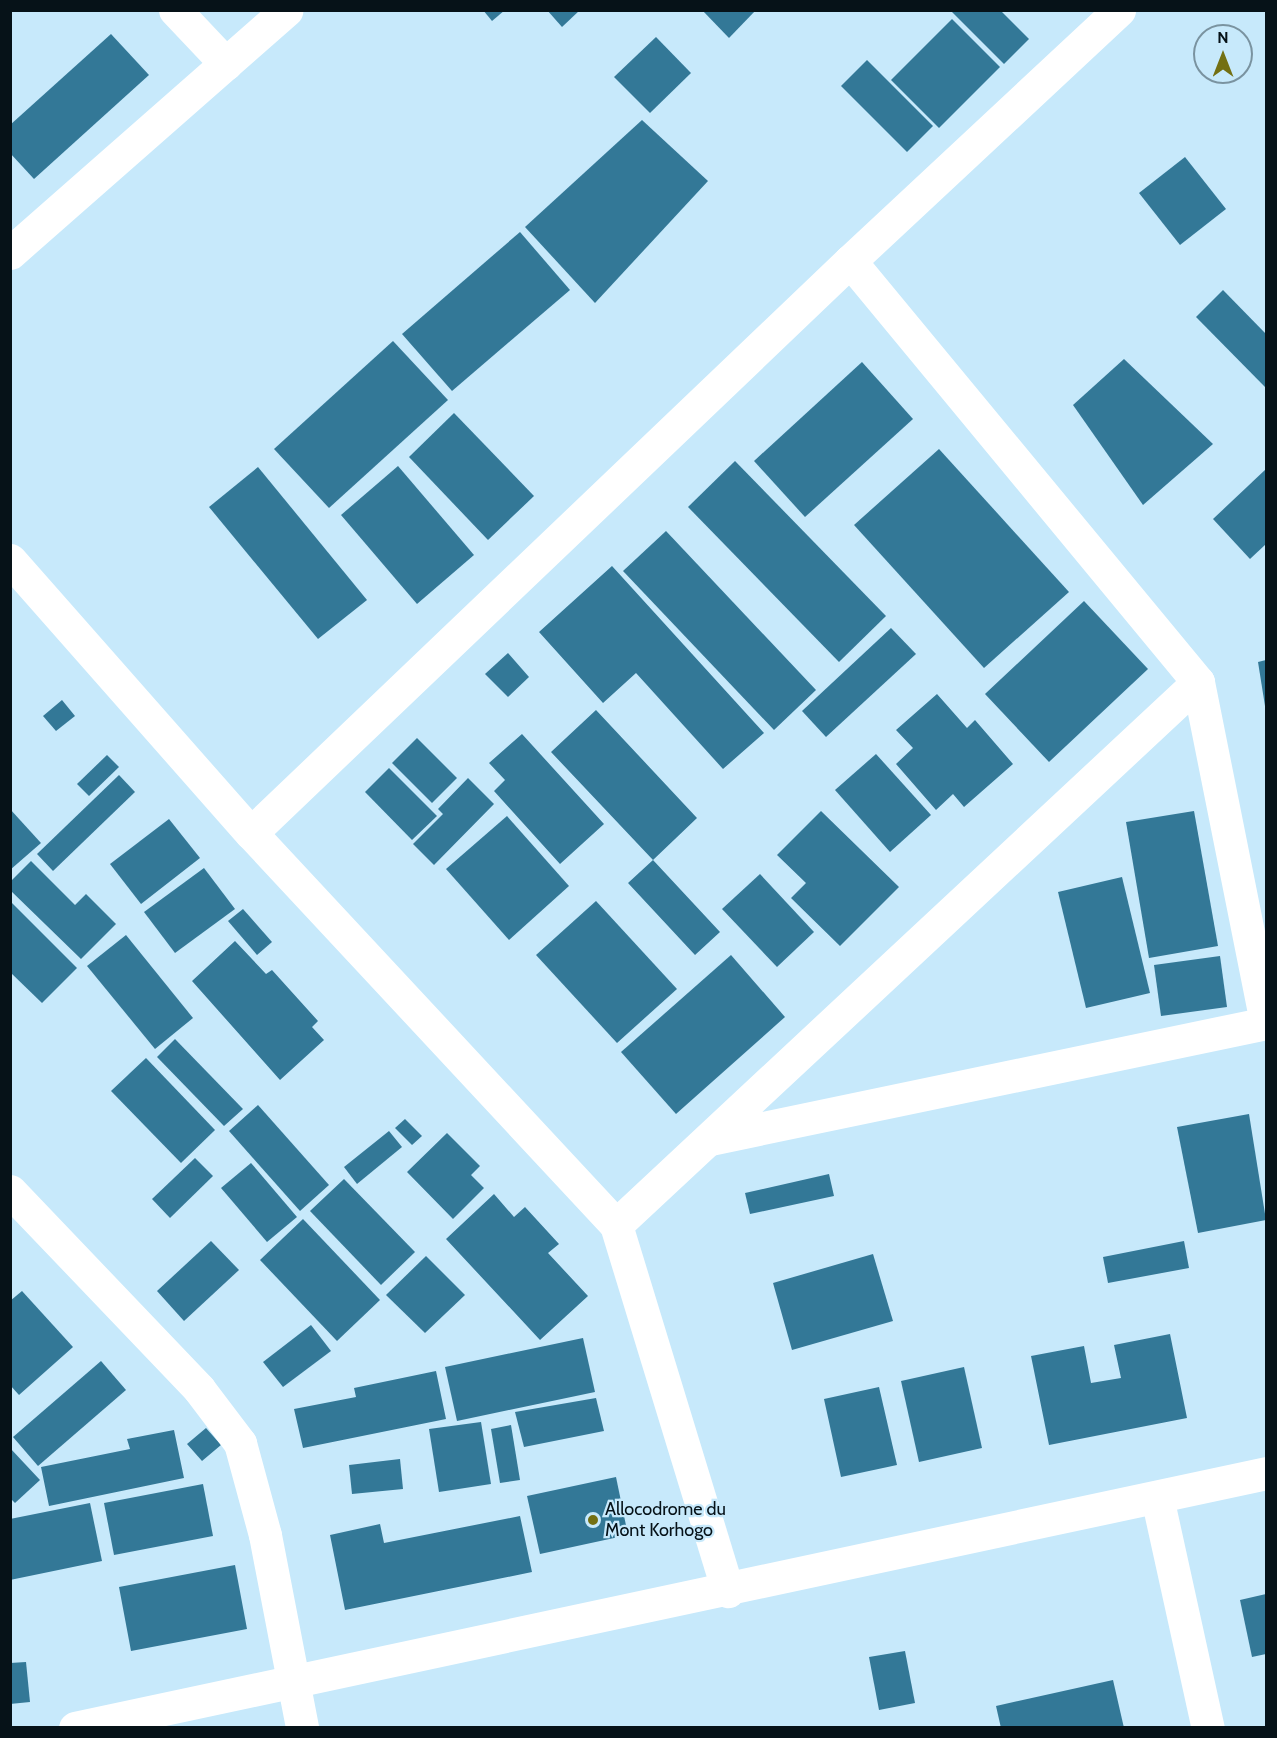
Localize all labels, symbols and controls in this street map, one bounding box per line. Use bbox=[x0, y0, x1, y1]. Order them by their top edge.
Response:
north arrow bbox=[1193, 24, 1253, 84]
text: N bbox=[1217, 28, 1229, 47]
place label: Allocodrome du Mont Korhogo bbox=[605, 1499, 726, 1541]
marker: Allocodrome du Mont Korhogo bbox=[586, 1513, 600, 1527]

